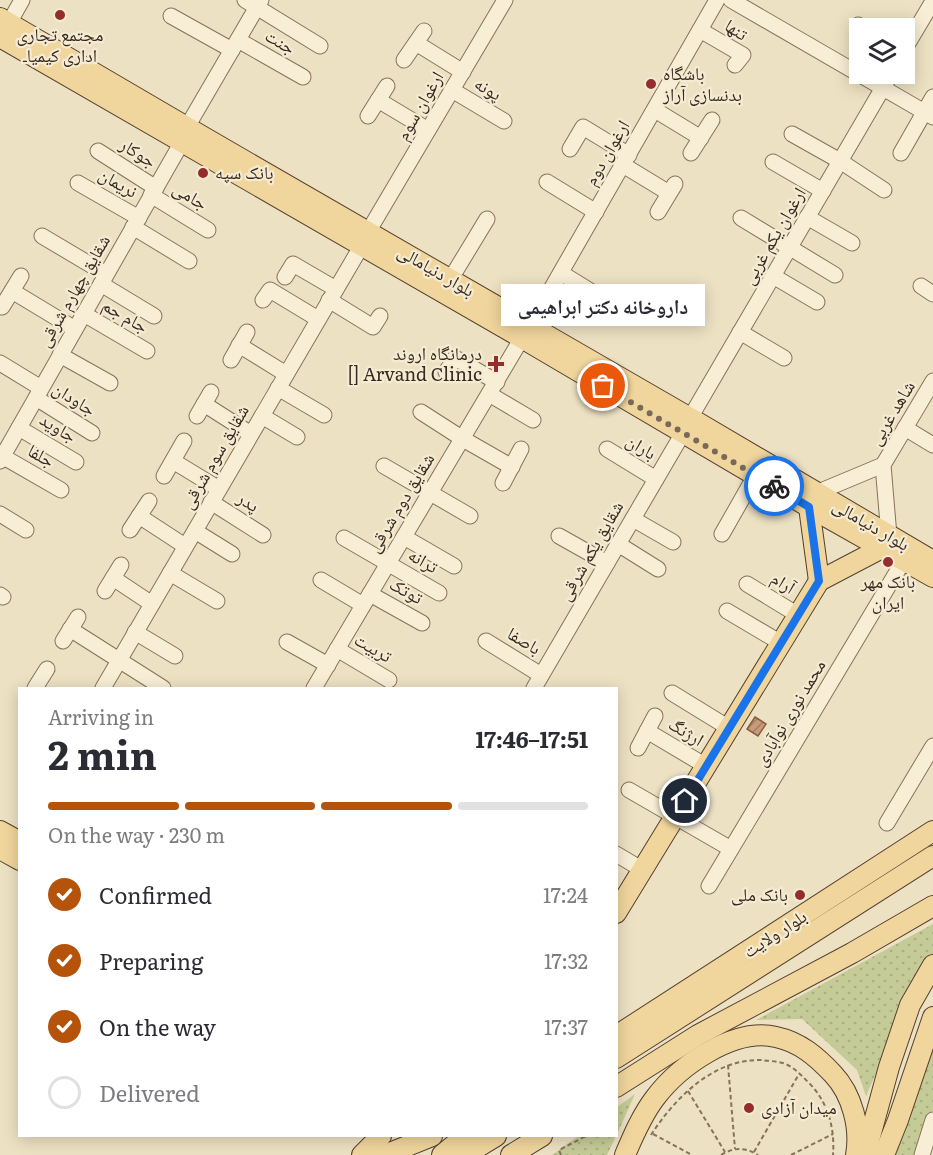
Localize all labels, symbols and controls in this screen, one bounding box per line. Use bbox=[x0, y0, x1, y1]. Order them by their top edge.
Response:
marker: مجتمع تجاری اداری کیمیاـ bbox=[53, 8, 67, 22]
street label: تنها bbox=[720, 11, 754, 46]
map controls bbox=[849, 18, 915, 84]
button: layers bbox=[849, 18, 915, 84]
place label: مجتمع تجاری اداری کیمیاـ bbox=[16, 20, 104, 68]
street label: جنت bbox=[260, 21, 301, 60]
place label: باشگاه بدنسازی آراز bbox=[662, 59, 742, 107]
street label: ارغوان سوم bbox=[388, 65, 449, 145]
street label: پونه bbox=[470, 69, 508, 106]
marker: باشگاه بدنسازی آراز bbox=[644, 77, 658, 91]
street label: ارغوان دوم bbox=[576, 114, 635, 190]
street label: جوکار bbox=[114, 129, 162, 173]
place label: بانک سپه bbox=[215, 158, 274, 185]
street label: نریمان bbox=[94, 160, 143, 204]
marker: بانک سپه bbox=[196, 166, 210, 180]
street label: جامی bbox=[168, 174, 213, 216]
street label: ارغوان یکم غربی bbox=[734, 182, 811, 289]
street label: شقایق چهارم شرقی bbox=[30, 229, 116, 352]
street label: بلوار دنیامالی bbox=[393, 237, 480, 303]
callout: داروخانه دکتر ابراهیمی bbox=[501, 284, 705, 326]
text: داروخانه دکتر ابراهیمی bbox=[518, 290, 688, 320]
street label: جام جم bbox=[98, 291, 154, 339]
place label: درمانگاه اروند [] Arvand Clinic bbox=[347, 339, 482, 387]
marker: درمانگاه اروند [] Arvand Clinic bbox=[487, 355, 505, 373]
pin bbox=[577, 360, 628, 411]
icon: bag bbox=[586, 369, 619, 402]
street label: جاودان bbox=[48, 374, 102, 422]
street label: شاهد غربی bbox=[861, 375, 921, 450]
street label: شقایق سوم شرقی bbox=[173, 399, 254, 513]
street label: جاوید bbox=[35, 405, 83, 448]
street label: باران bbox=[621, 426, 662, 465]
street label: جلفا bbox=[23, 436, 60, 473]
street label: شقایق دوم شرقی bbox=[359, 447, 440, 557]
courier bbox=[744, 456, 804, 516]
icon: bike bbox=[758, 470, 791, 503]
street label: پدر bbox=[232, 483, 265, 518]
street label: بلوار دنیامالی bbox=[828, 491, 915, 557]
street label: شقایق یکم شرقی bbox=[550, 495, 629, 605]
street label: ترانه bbox=[404, 540, 444, 579]
marker: بانک مهر ایران bbox=[881, 555, 895, 569]
street label: آرام bbox=[766, 564, 802, 600]
place label: بانک مهر ایران bbox=[860, 567, 915, 615]
street label: توتک bbox=[385, 569, 428, 610]
street label: باصفا bbox=[503, 619, 547, 660]
street label: تربیت bbox=[350, 625, 398, 668]
street label: محمد نوری نوآبادی bbox=[746, 654, 831, 771]
text: Arriving in bbox=[48, 701, 154, 731]
street label: ارژنگ bbox=[664, 710, 710, 752]
text: 17:46–17:51 bbox=[476, 722, 588, 755]
text: 2 min bbox=[48, 724, 157, 782]
pin bbox=[659, 775, 710, 826]
icon: home bbox=[668, 784, 701, 817]
text: On the way · 230 m bbox=[48, 819, 225, 849]
icon: check bbox=[48, 878, 81, 911]
text: Confirmed bbox=[99, 878, 212, 911]
text: 17:24 bbox=[543, 879, 588, 909]
place label: بانک ملی bbox=[731, 880, 788, 907]
marker: بانک ملی bbox=[793, 888, 807, 902]
street label: بلوار ولایت bbox=[737, 902, 811, 963]
icon: check bbox=[48, 944, 81, 977]
text: Preparing bbox=[99, 944, 203, 977]
text: 17:32 bbox=[544, 945, 588, 975]
icon: check bbox=[48, 1010, 81, 1043]
text: On the way bbox=[99, 1010, 216, 1043]
text: 17:37 bbox=[544, 1011, 588, 1041]
text: Delivered bbox=[99, 1076, 200, 1109]
place label: میدان آزادی bbox=[761, 1093, 837, 1120]
marker: میدان آزادی bbox=[742, 1101, 756, 1115]

